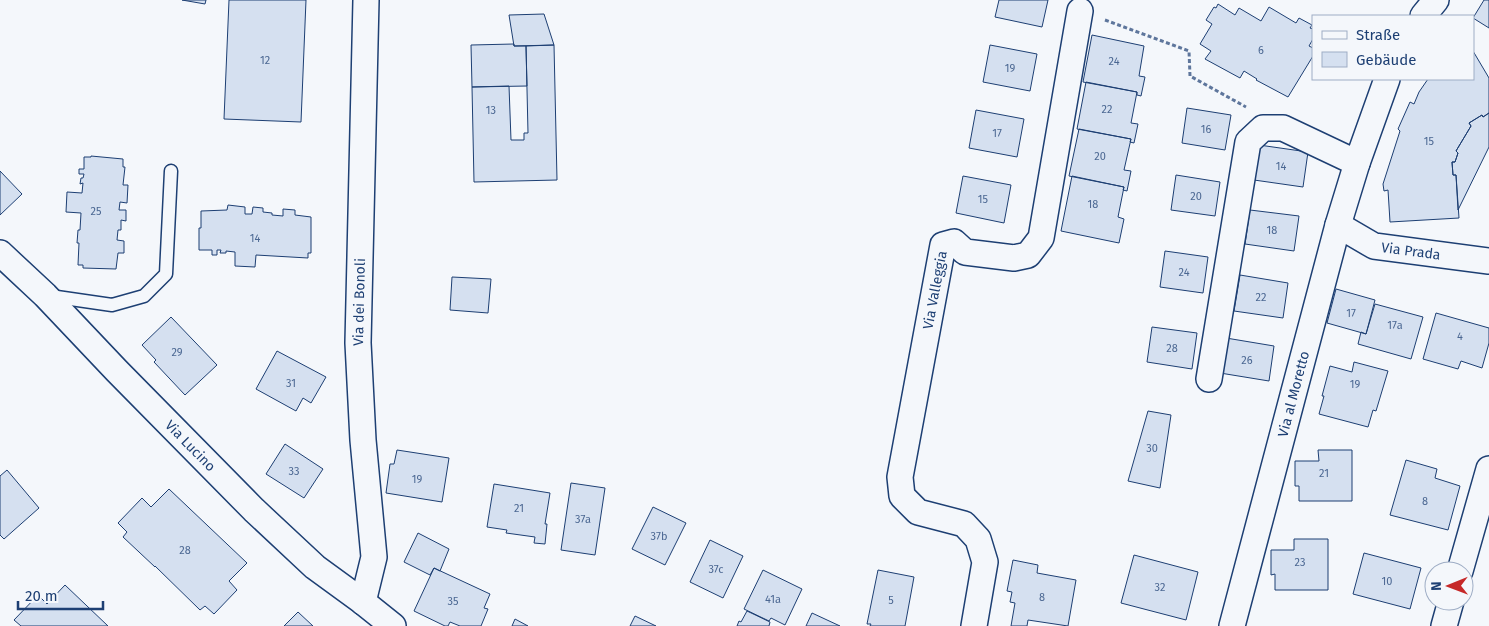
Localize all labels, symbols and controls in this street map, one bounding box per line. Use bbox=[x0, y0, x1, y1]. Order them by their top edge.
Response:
legend bbox=[1312, 15, 1474, 80]
text: Straße bbox=[1356, 26, 1400, 44]
house number: 6 bbox=[1258, 44, 1264, 57]
text: Gebäude bbox=[1356, 51, 1416, 69]
house number: 12 bbox=[260, 54, 270, 67]
house number: 24 bbox=[1109, 55, 1120, 68]
house number: 19 bbox=[1005, 62, 1015, 75]
house number: 22 bbox=[1102, 103, 1112, 116]
house number: 13 bbox=[486, 104, 496, 117]
house number: 16 bbox=[1201, 123, 1211, 136]
house number: 17 bbox=[992, 127, 1002, 140]
house number: 15 bbox=[1424, 135, 1435, 148]
house number: 20 bbox=[1094, 150, 1106, 163]
house number: 14 bbox=[1276, 160, 1286, 173]
house number: 20 bbox=[1190, 190, 1202, 203]
house number: 15 bbox=[978, 193, 989, 206]
house number: 18 bbox=[1088, 198, 1098, 211]
house number: 25 bbox=[91, 205, 102, 218]
house number: 18 bbox=[1267, 224, 1277, 237]
house number: 14 bbox=[250, 232, 260, 245]
street label: Via Prada bbox=[1380, 239, 1442, 264]
street label: Via Valleggia bbox=[920, 249, 951, 331]
street label: Via dei Bonoli bbox=[350, 258, 369, 346]
house number: 24 bbox=[1179, 266, 1190, 279]
house number: 22 bbox=[1256, 291, 1266, 304]
house number: 17 bbox=[1346, 307, 1356, 320]
house number: 17a bbox=[1387, 319, 1403, 332]
house number: 4 bbox=[1457, 330, 1463, 343]
house number: 28 bbox=[1166, 342, 1178, 355]
house number: 29 bbox=[171, 346, 183, 359]
street label: Via al Moretto bbox=[1274, 349, 1313, 439]
house number: 26 bbox=[1241, 354, 1253, 367]
house number: 31 bbox=[286, 377, 296, 390]
house number: 19 bbox=[1350, 378, 1360, 391]
street label: Via Lucino bbox=[161, 417, 219, 475]
house number: 30 bbox=[1146, 442, 1158, 455]
house number: 33 bbox=[289, 465, 299, 478]
house number: 21 bbox=[1319, 467, 1329, 480]
house number: 19 bbox=[412, 473, 422, 486]
house number: 8 bbox=[1422, 495, 1428, 508]
house number: 21 bbox=[514, 502, 524, 515]
house number: 37a bbox=[575, 513, 591, 526]
house number: 37b bbox=[651, 530, 667, 543]
house number: 28 bbox=[179, 544, 191, 557]
house number: 23 bbox=[1295, 556, 1305, 569]
north arrow bbox=[1424, 561, 1474, 611]
house number: 37c bbox=[708, 563, 724, 576]
house number: 10 bbox=[1382, 575, 1392, 588]
scale bar bbox=[18, 578, 102, 610]
house number: 32 bbox=[1155, 581, 1165, 594]
text: N bbox=[1428, 581, 1445, 591]
text: 20 m bbox=[25, 587, 58, 605]
house number: 8 bbox=[1039, 591, 1045, 604]
house number: 41a bbox=[765, 593, 781, 606]
house number: 5 bbox=[888, 594, 894, 607]
house number: 35 bbox=[448, 595, 459, 608]

